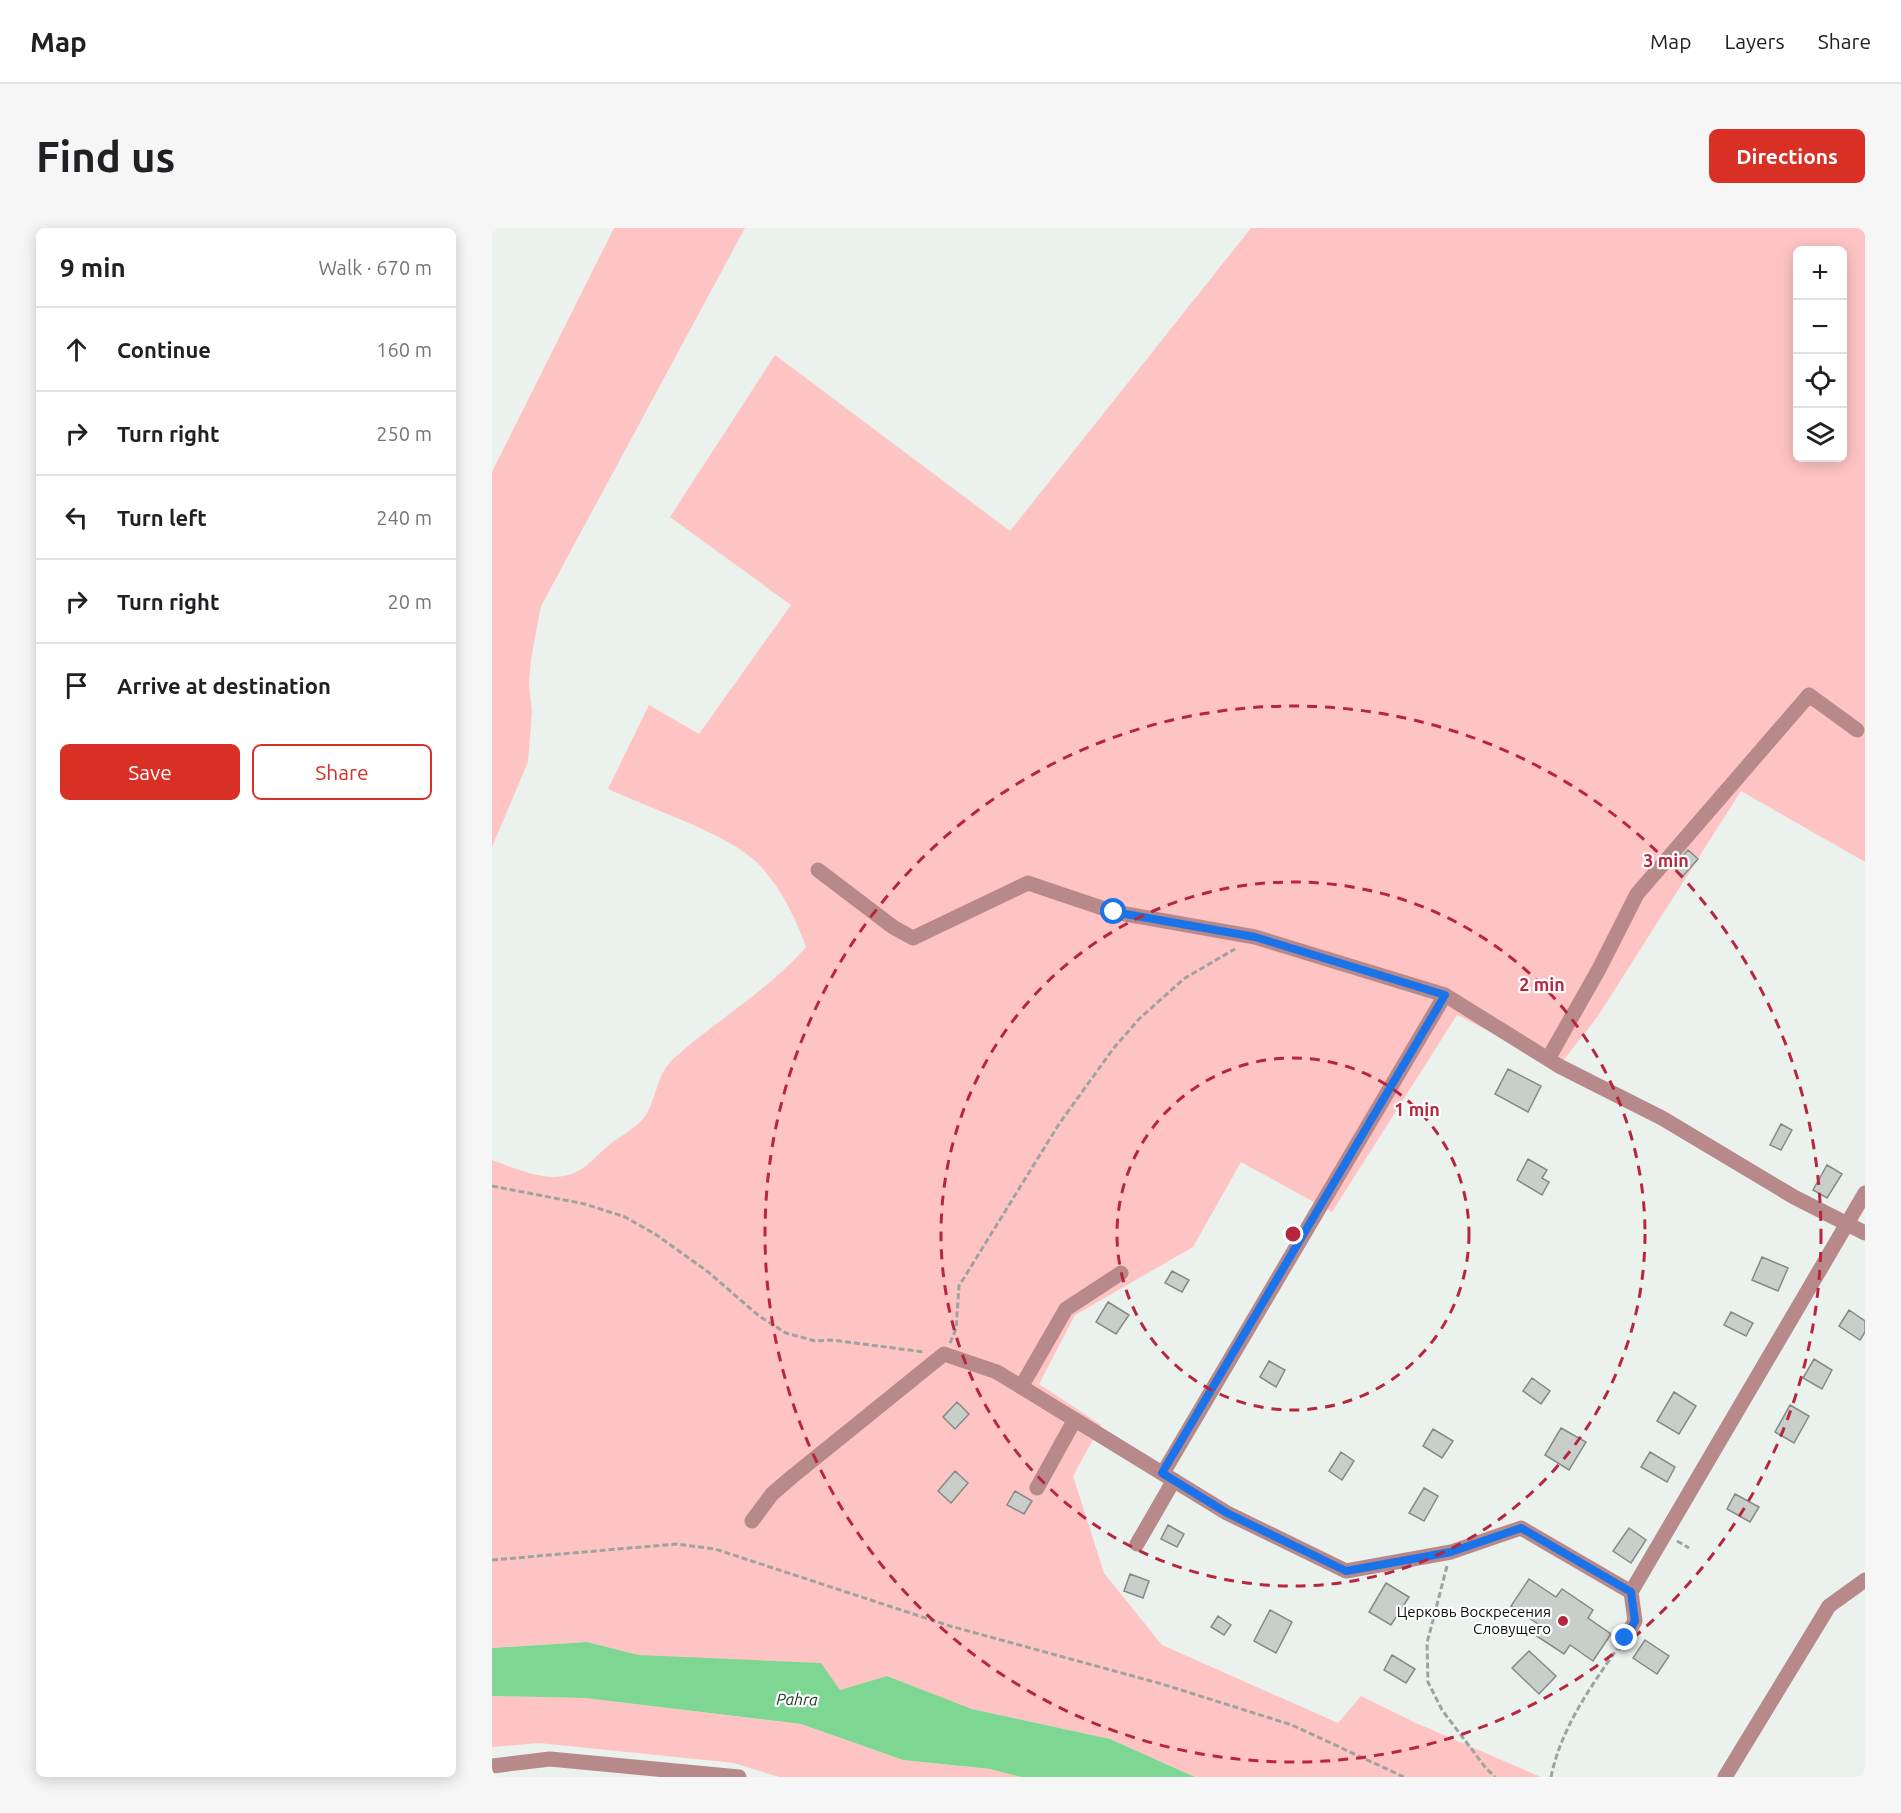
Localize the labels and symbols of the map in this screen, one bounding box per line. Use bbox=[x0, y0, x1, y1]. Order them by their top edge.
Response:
text: 3 min bbox=[1643, 850, 1689, 870]
route start bbox=[1100, 898, 1126, 924]
text: 2 min bbox=[1519, 974, 1565, 994]
text: 1 min bbox=[1394, 1099, 1440, 1119]
centre of rings bbox=[1283, 1224, 1303, 1244]
place label: Церковь Воскресения Словущего bbox=[1397, 1603, 1551, 1637]
marker: Церковь Воскресения Словущего bbox=[1556, 1614, 1570, 1628]
route end bbox=[1611, 1624, 1637, 1650]
water label: Pahra bbox=[776, 1690, 818, 1708]

